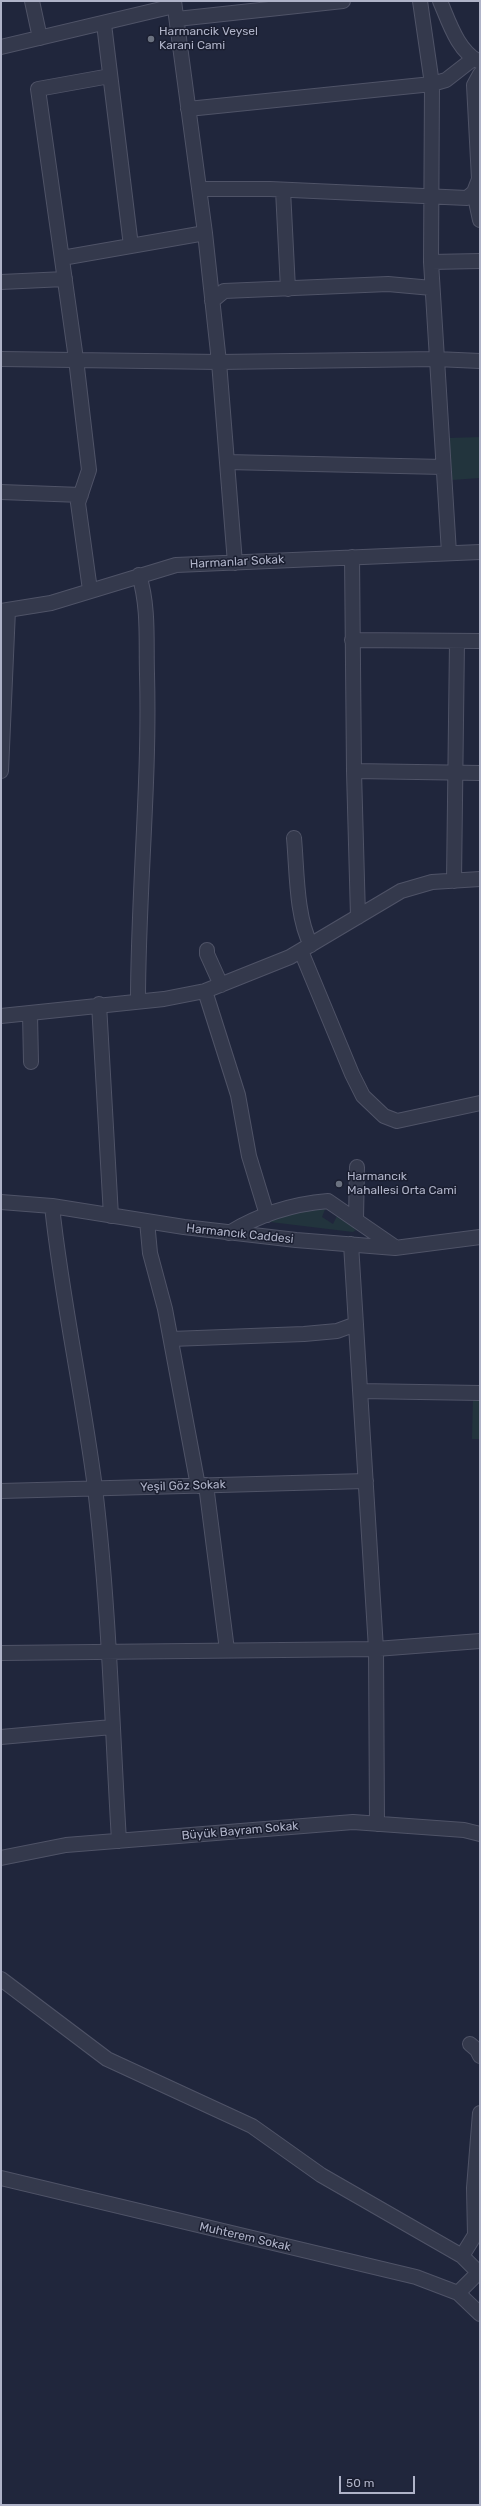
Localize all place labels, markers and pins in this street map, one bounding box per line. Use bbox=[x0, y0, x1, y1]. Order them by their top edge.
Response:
place label: Harmancik Veysel Karani Cami bbox=[159, 25, 258, 53]
marker: Harmancik Veysel Karani Cami bbox=[146, 34, 156, 44]
place label: Harmancık Mahallesi Orta Cami bbox=[347, 1170, 457, 1198]
marker: Harmancık Mahallesi Orta Cami bbox=[334, 1179, 344, 1189]

